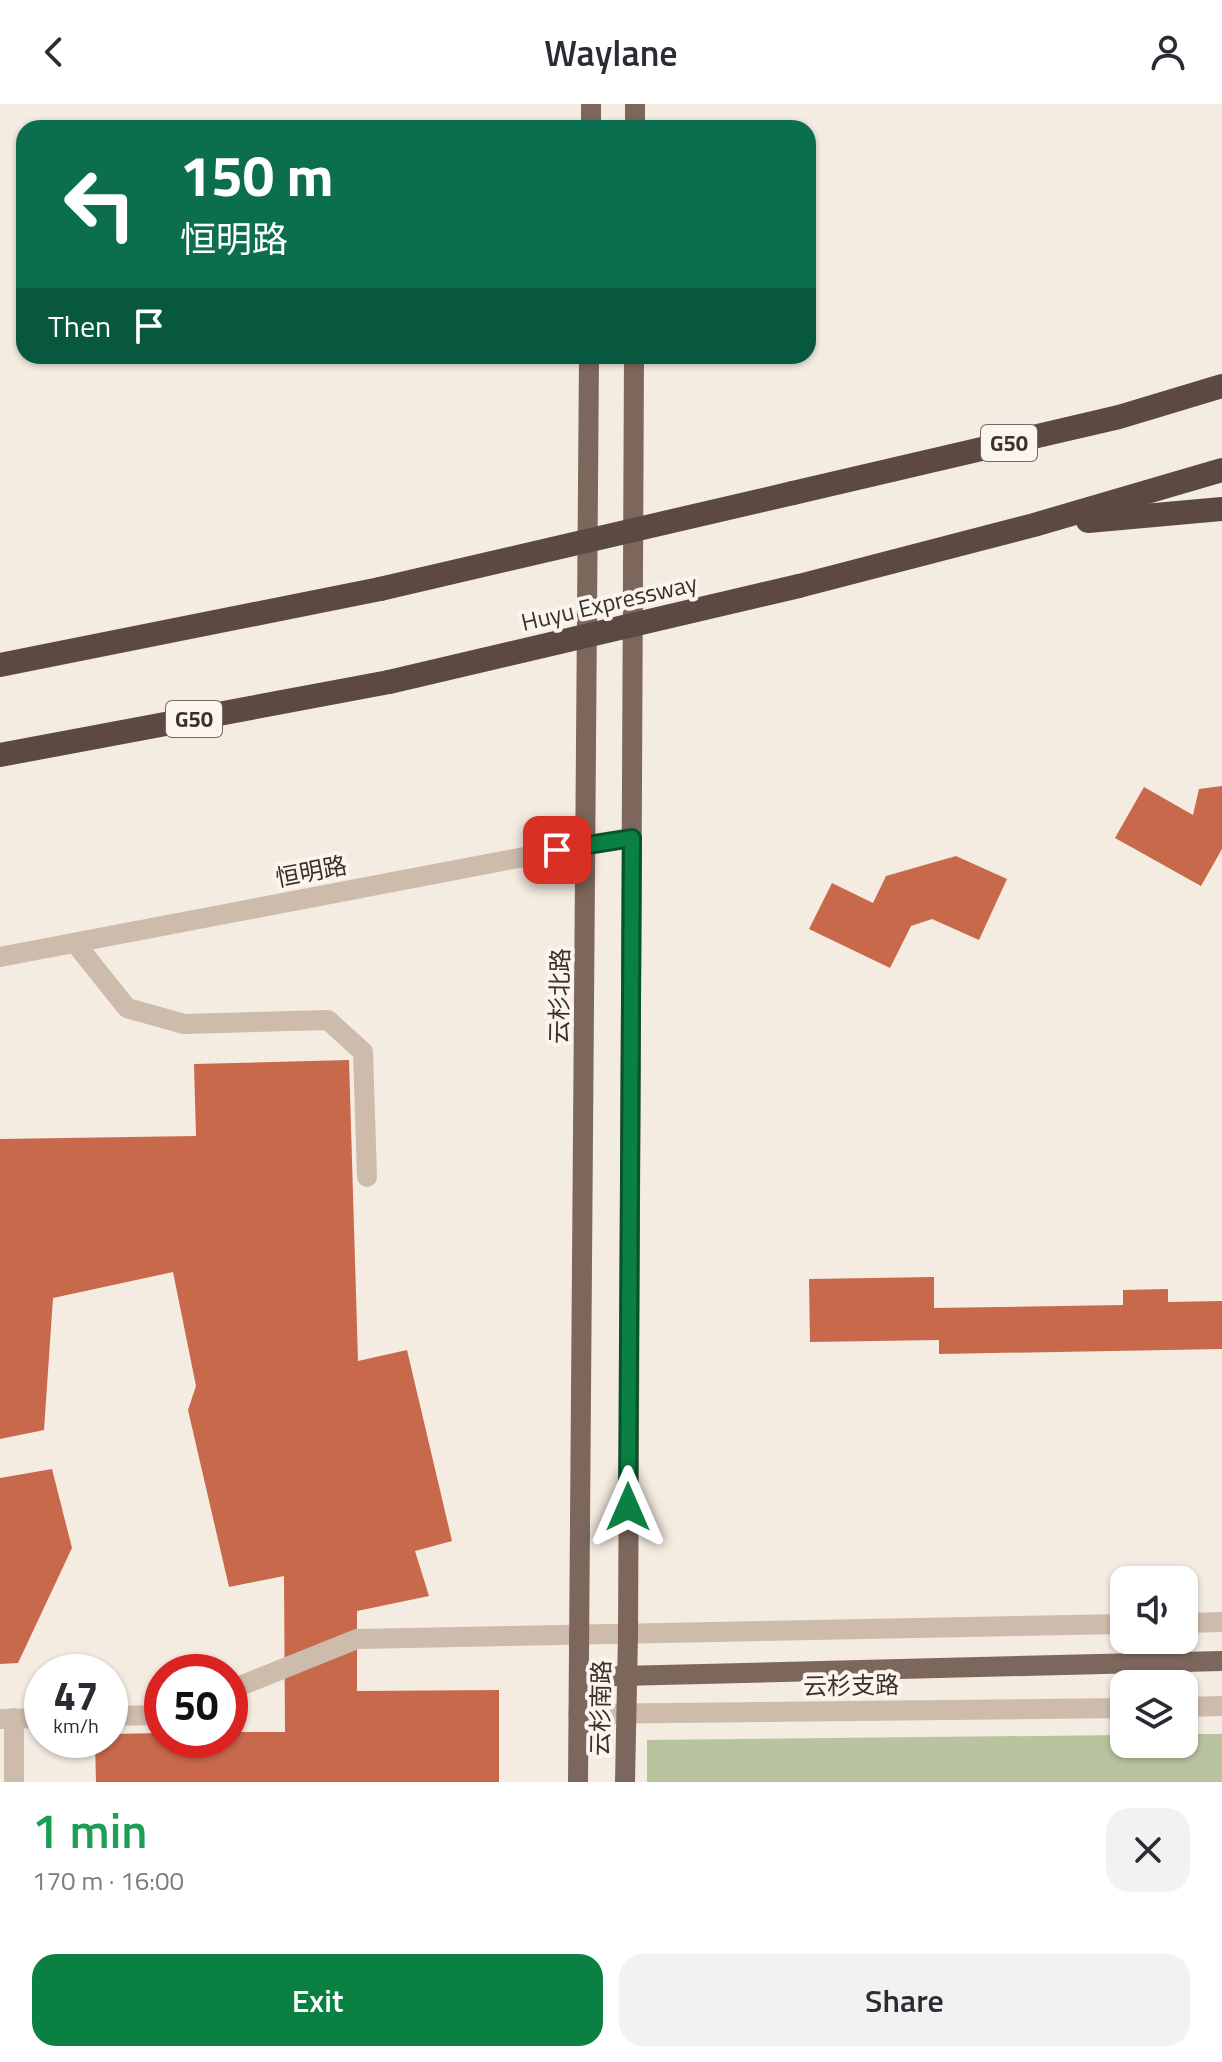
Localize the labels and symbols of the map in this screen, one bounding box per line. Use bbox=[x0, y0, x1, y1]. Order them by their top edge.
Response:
road number: G50 bbox=[981, 425, 1037, 461]
street label: Huyu Expressway bbox=[518, 564, 701, 640]
road number: G50 bbox=[166, 701, 222, 737]
pin bbox=[523, 816, 591, 884]
street label: 恒明路 bbox=[272, 846, 350, 896]
street label: 云杉北路 bbox=[540, 948, 578, 1044]
position arrow bbox=[586, 1465, 670, 1549]
speed limit sign: 50 bbox=[144, 1654, 248, 1758]
street label: 云杉南路 bbox=[581, 1660, 619, 1756]
street label: 云杉支路 bbox=[803, 1666, 899, 1704]

